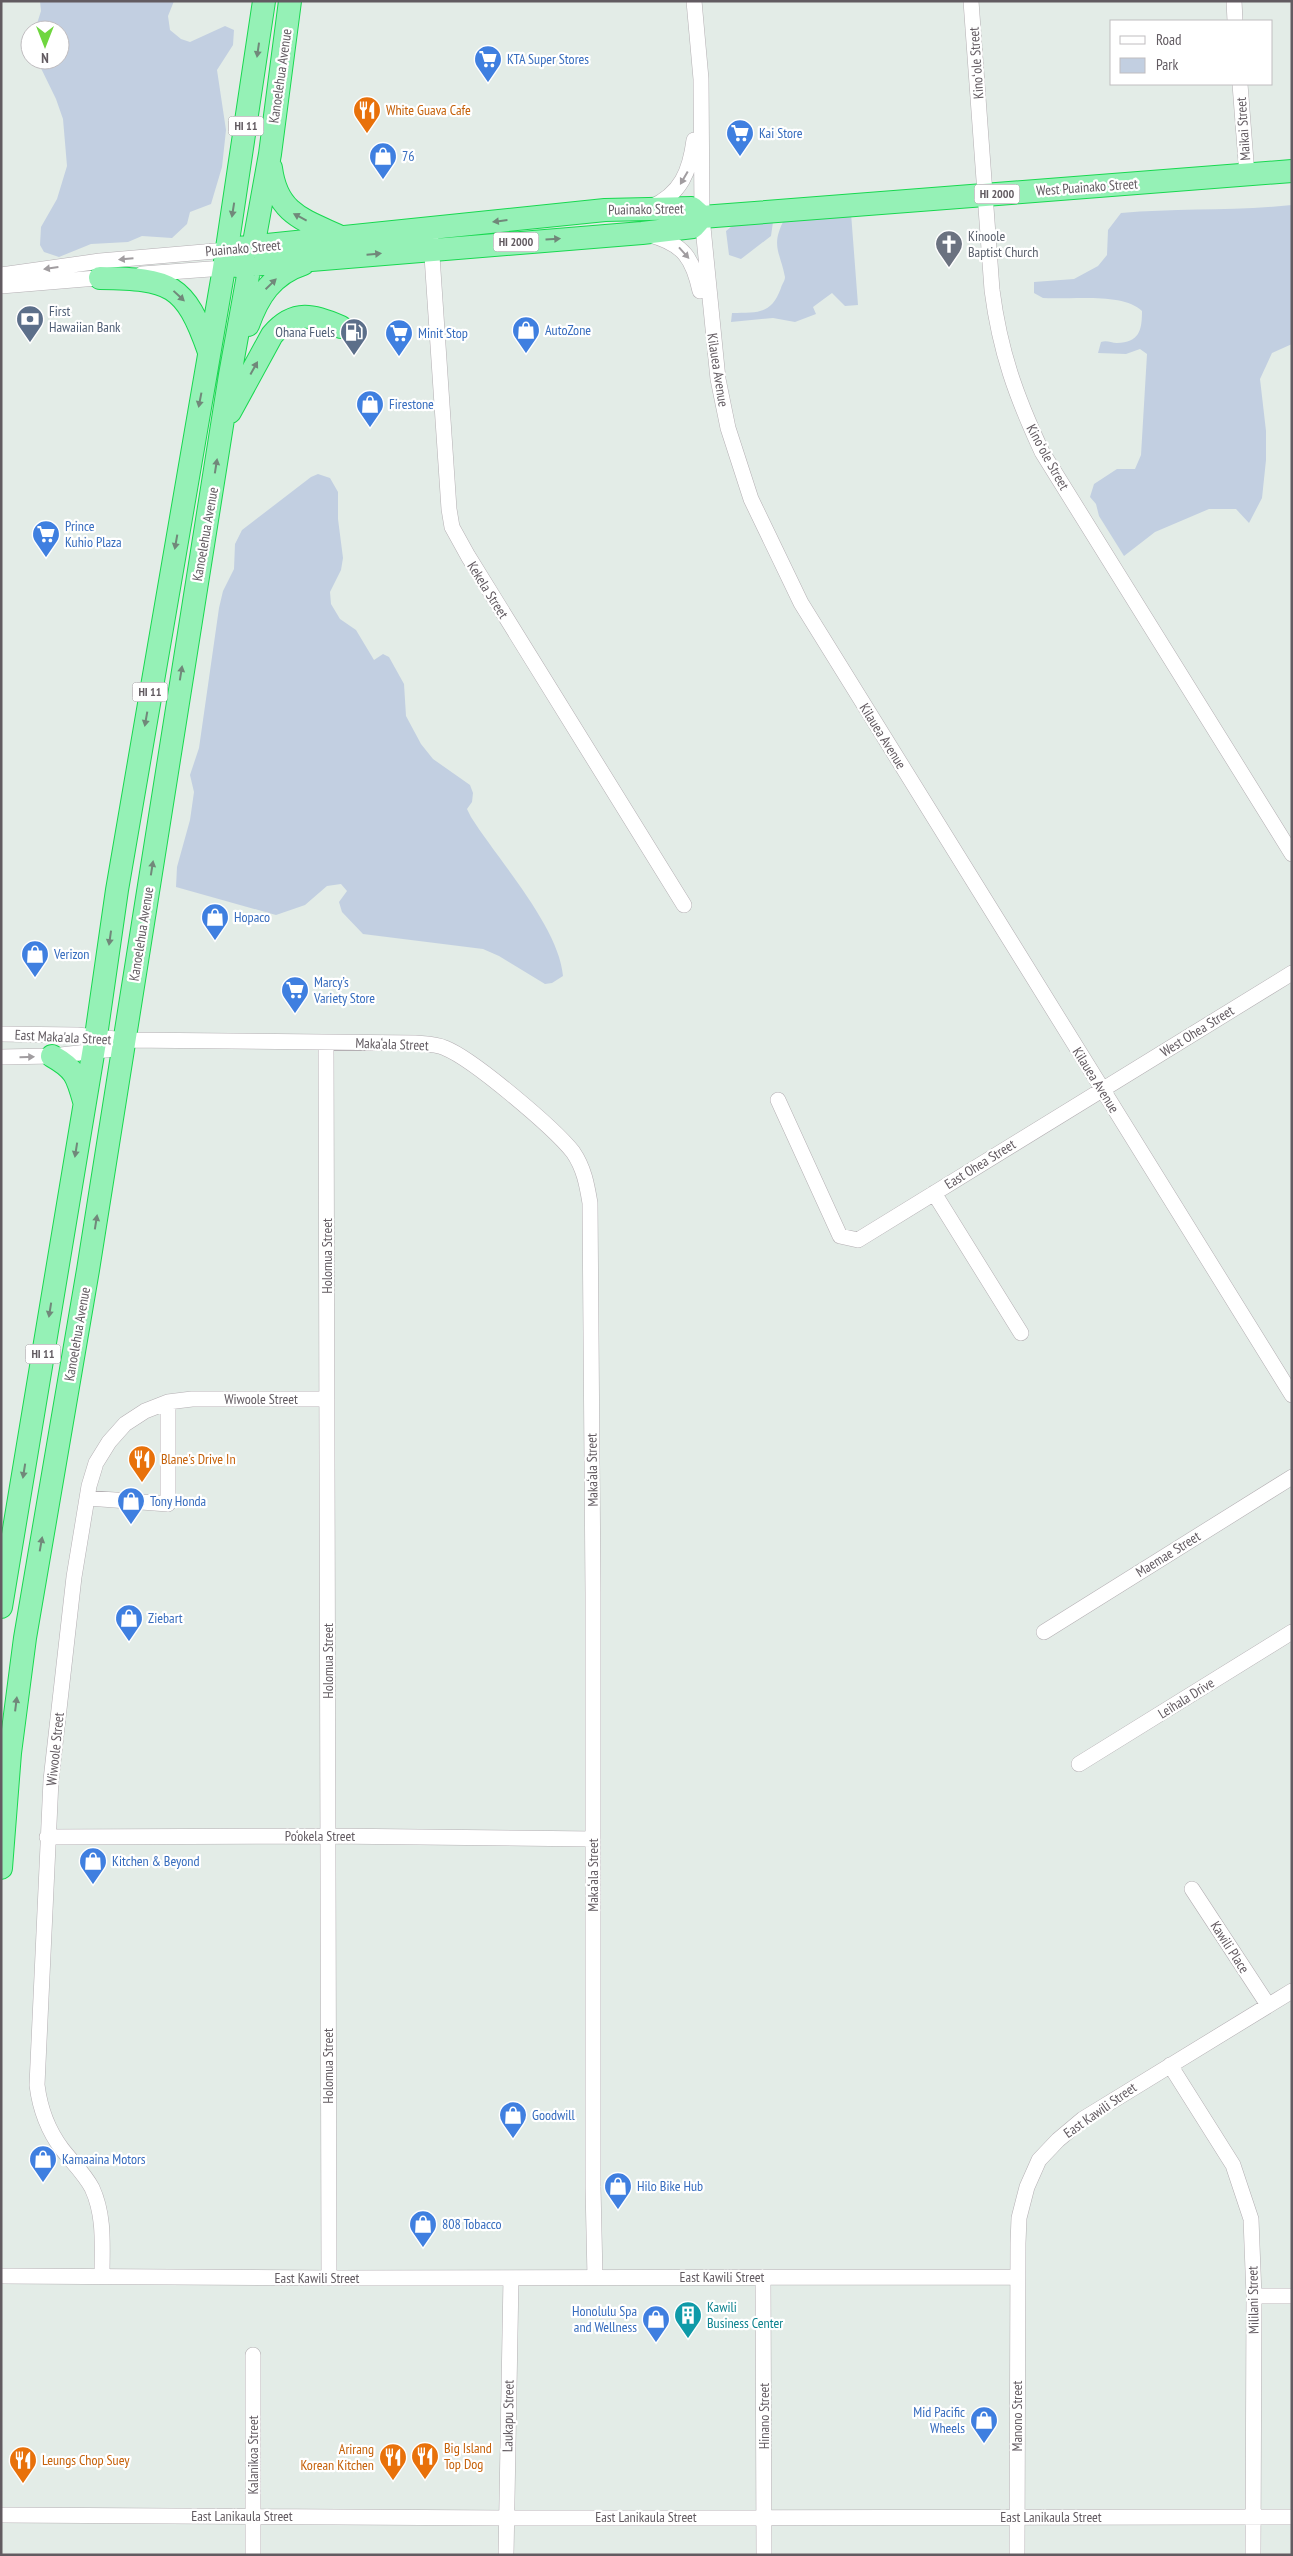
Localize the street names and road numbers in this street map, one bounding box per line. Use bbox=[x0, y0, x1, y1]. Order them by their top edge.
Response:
street label: Kinoʻole Street bbox=[964, 26, 987, 100]
street label: Kanoelehua Avenue bbox=[264, 27, 296, 124]
street label: Maikai Street bbox=[1232, 97, 1254, 161]
road number: HI 11 bbox=[228, 116, 264, 136]
street label: West Puainako Street bbox=[1036, 174, 1139, 200]
road number: HI 2000 bbox=[974, 184, 1020, 203]
street label: Puainako Street bbox=[608, 199, 684, 219]
road number: HI 2000 bbox=[494, 232, 538, 252]
street label: Puainako Street bbox=[205, 236, 282, 260]
street label: Kilauea Avenue bbox=[703, 332, 733, 408]
street label: Kinoʻole Street bbox=[1023, 421, 1073, 493]
street label: Kanoelehua Avenue bbox=[188, 485, 222, 582]
street label: Kekela Street bbox=[463, 558, 513, 622]
road number: HI 11 bbox=[132, 682, 168, 702]
street label: Kilauea Avenue bbox=[856, 700, 910, 772]
street label: Kanoelehua Avenue bbox=[125, 885, 157, 982]
street label: West Ohea Street bbox=[1157, 1001, 1237, 1061]
street label: East Maka'ala Street bbox=[14, 1025, 112, 1049]
street label: Maka‘ala Street bbox=[355, 1034, 429, 1054]
street label: Kilauea Avenue bbox=[1069, 1044, 1123, 1116]
street label: East Ohea Street bbox=[941, 1135, 1019, 1193]
street label: Holomua Street bbox=[318, 1218, 336, 1294]
street label: Kanoelehua Avenue bbox=[60, 1285, 94, 1382]
road number: HI 11 bbox=[26, 1345, 60, 1364]
street label: Wiwoole Street bbox=[224, 1390, 298, 1408]
street label: Maka‘ala Street bbox=[582, 1433, 602, 1507]
street label: Maemae Street bbox=[1132, 1527, 1204, 1581]
street label: Holomua Street bbox=[319, 1623, 337, 1699]
street label: Leihala Drive bbox=[1154, 1674, 1218, 1722]
street label: Wiwoole Street bbox=[42, 1711, 68, 1787]
street label: Po‘okela Street bbox=[285, 1827, 355, 1845]
street label: Maka‘ala Street bbox=[584, 1838, 602, 1912]
street label: Kawili Place bbox=[1207, 1918, 1254, 1977]
street label: Holomua Street bbox=[319, 2028, 337, 2104]
street label: East Kawili Street bbox=[1060, 2078, 1140, 2142]
street label: Mililani Street bbox=[1243, 2266, 1263, 2334]
street label: East Kawili Street bbox=[680, 2268, 765, 2286]
street label: East Kawili Street bbox=[275, 2269, 360, 2287]
street label: Laukapu Street bbox=[498, 2379, 518, 2452]
street label: Manono Street bbox=[1008, 2380, 1026, 2451]
street label: Hinano Street bbox=[755, 2383, 773, 2449]
street label: Kalanikoa Street bbox=[244, 2415, 262, 2495]
street label: East Lanikaula Street bbox=[191, 2507, 293, 2525]
street label: East Lanikaula Street bbox=[595, 2508, 697, 2526]
street label: East Lanikaula Street bbox=[1000, 2508, 1102, 2526]

